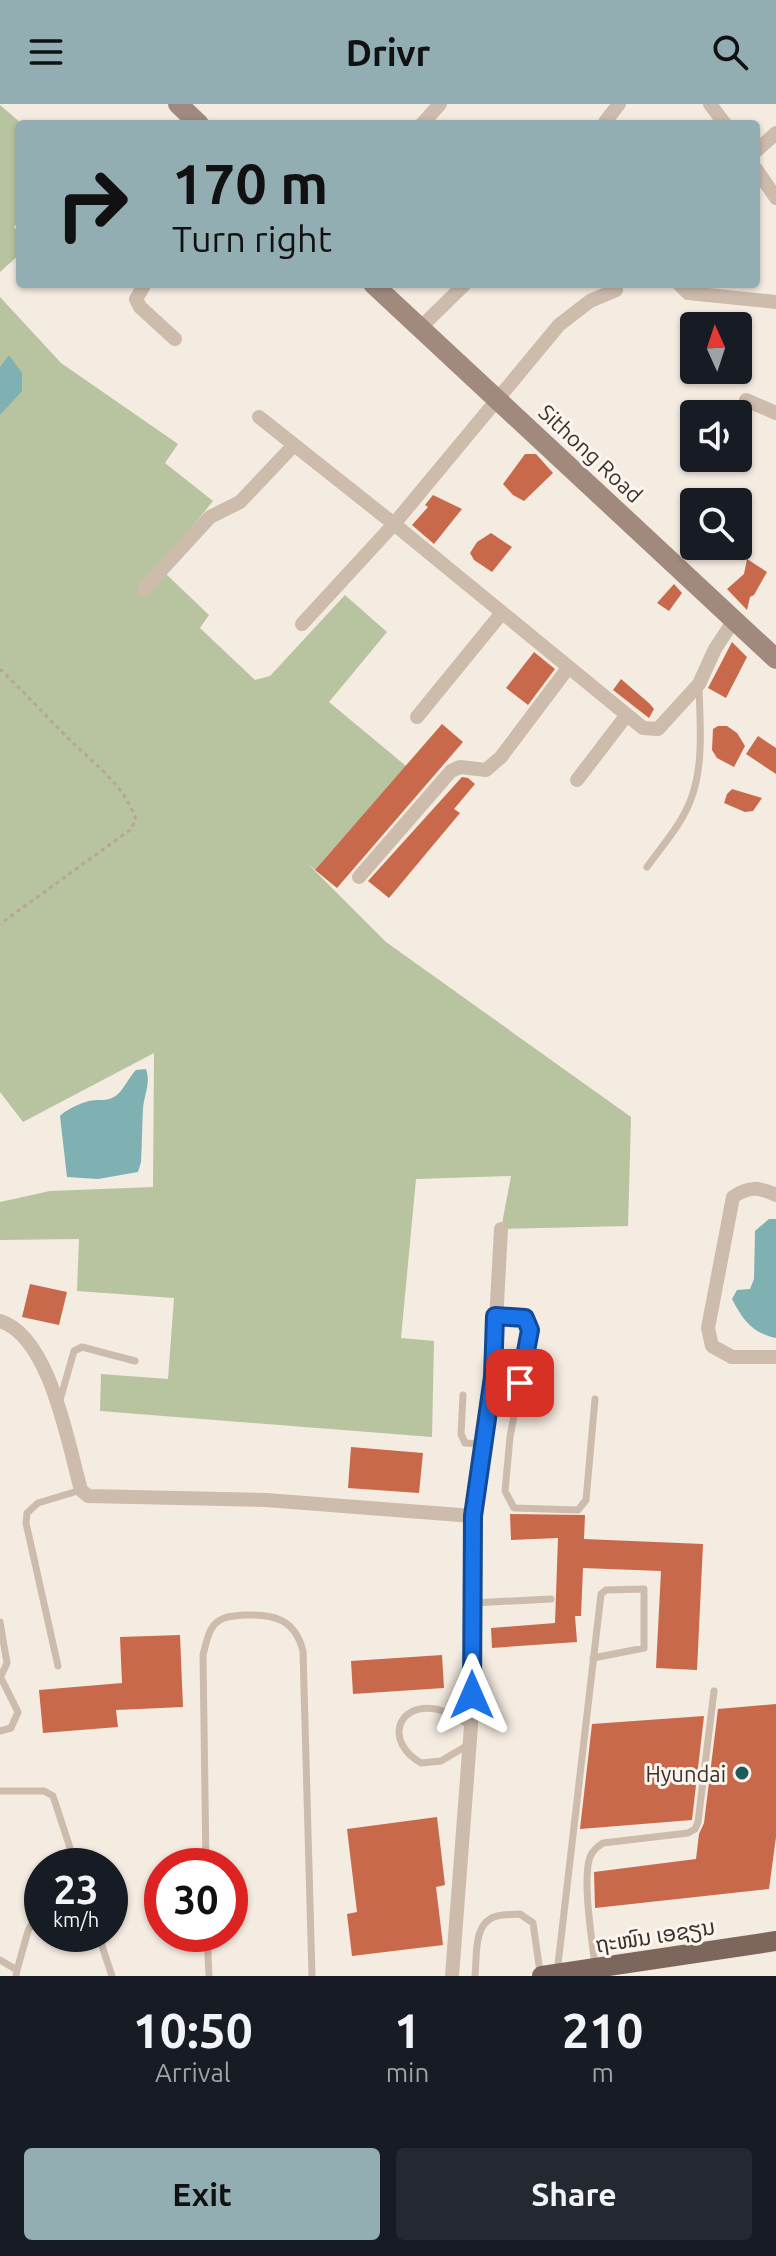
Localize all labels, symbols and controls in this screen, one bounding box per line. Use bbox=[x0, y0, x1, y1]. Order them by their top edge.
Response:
icon: menu bbox=[24, 30, 68, 74]
icon: search bbox=[708, 30, 752, 74]
text: Drivr bbox=[346, 32, 430, 73]
icon: right bbox=[40, 152, 144, 256]
text: 170 m bbox=[172, 152, 328, 215]
text: Turn right bbox=[172, 218, 332, 259]
north arrow bbox=[680, 312, 752, 384]
map controls bbox=[680, 312, 752, 560]
street label: Sithong Road bbox=[534, 399, 648, 507]
button: sound bbox=[680, 400, 752, 472]
button: search bbox=[680, 488, 752, 560]
pin bbox=[486, 1349, 554, 1417]
icon: arrive bbox=[498, 1361, 542, 1405]
position arrow bbox=[430, 1653, 514, 1737]
place label: Hyundai bbox=[645, 1761, 726, 1786]
marker: Hyundai bbox=[733, 1764, 751, 1782]
speed limit sign: 30 bbox=[144, 1848, 248, 1952]
text: 23 bbox=[53, 1867, 99, 1912]
text: km/h bbox=[53, 1908, 99, 1931]
street label: ຖະໜົນ ເອຊຽນ bbox=[593, 1913, 717, 1959]
text: 10:50 bbox=[133, 2003, 253, 2057]
text: 1 bbox=[394, 2003, 421, 2057]
text: 210 bbox=[562, 2003, 643, 2057]
text: Arrival bbox=[155, 2058, 231, 2087]
text: min bbox=[386, 2058, 429, 2087]
text: m bbox=[591, 2058, 614, 2087]
button: Exit bbox=[24, 2148, 380, 2240]
button: Share bbox=[396, 2148, 752, 2240]

